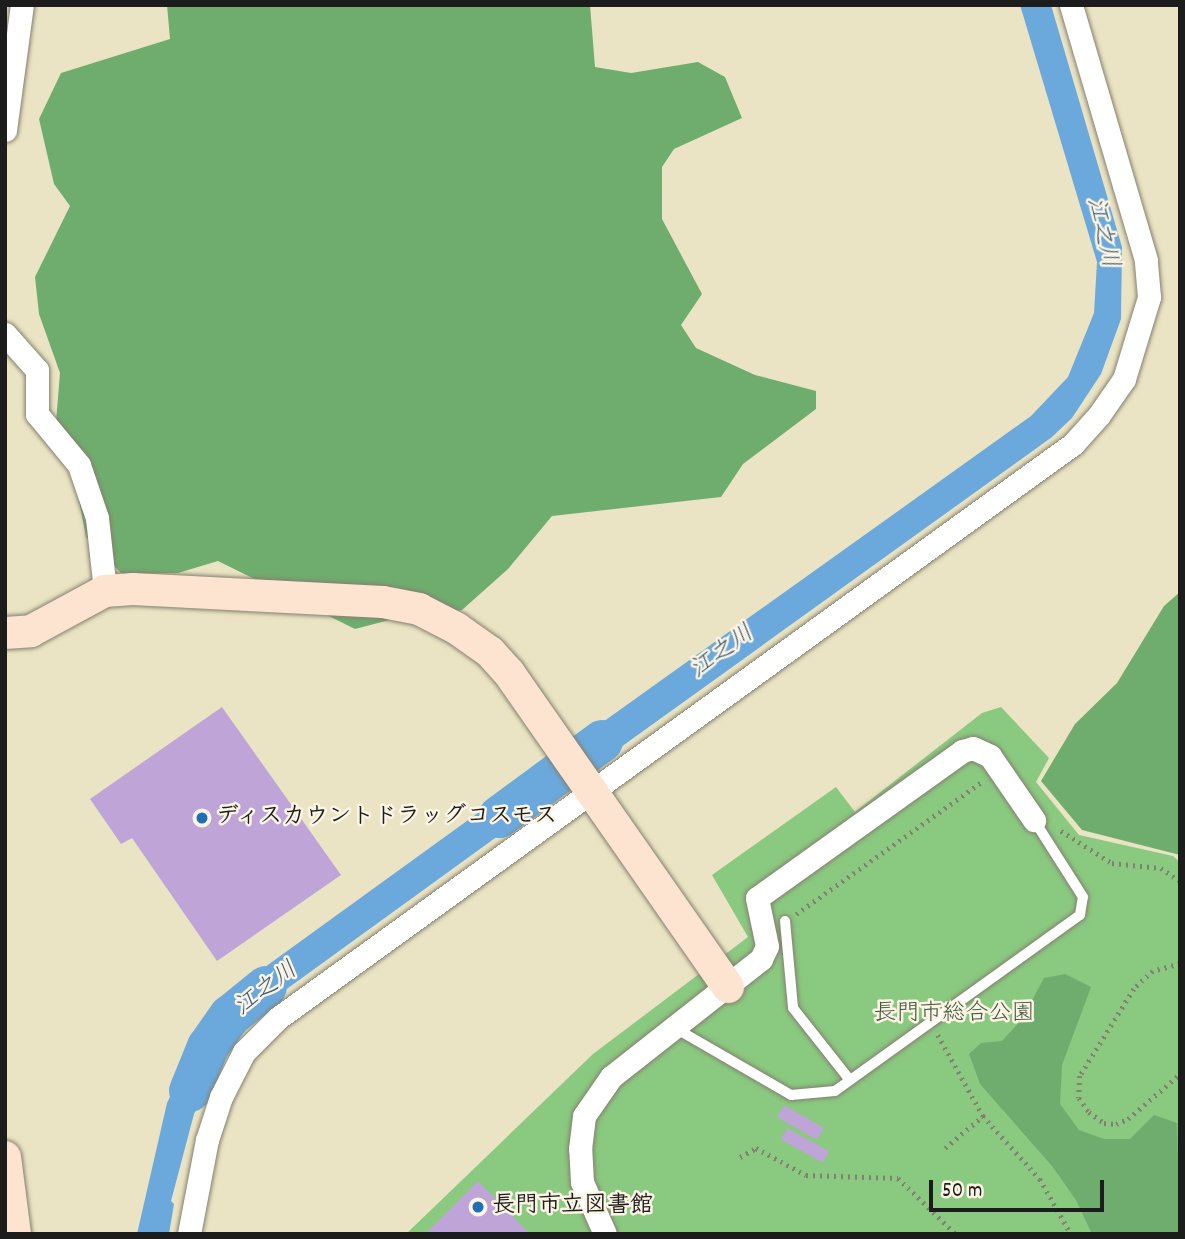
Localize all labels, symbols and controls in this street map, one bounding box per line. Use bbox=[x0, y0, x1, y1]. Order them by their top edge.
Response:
water label: 江之川 bbox=[1079, 195, 1123, 271]
water label: 江之川 bbox=[685, 620, 761, 686]
place label: ディスカウントドラッグコスモス bbox=[216, 804, 561, 832]
marker: ディスカウントドラッグコスモス bbox=[194, 810, 210, 826]
water label: 江之川 bbox=[230, 957, 304, 1023]
park label: 長門市総合公園 bbox=[874, 1001, 1034, 1029]
scale bar bbox=[933, 1166, 1108, 1210]
text: 50 m bbox=[942, 1177, 982, 1207]
place label: 長門市立図書館 bbox=[492, 1193, 653, 1221]
marker: 長門市立図書館 bbox=[470, 1199, 486, 1215]

